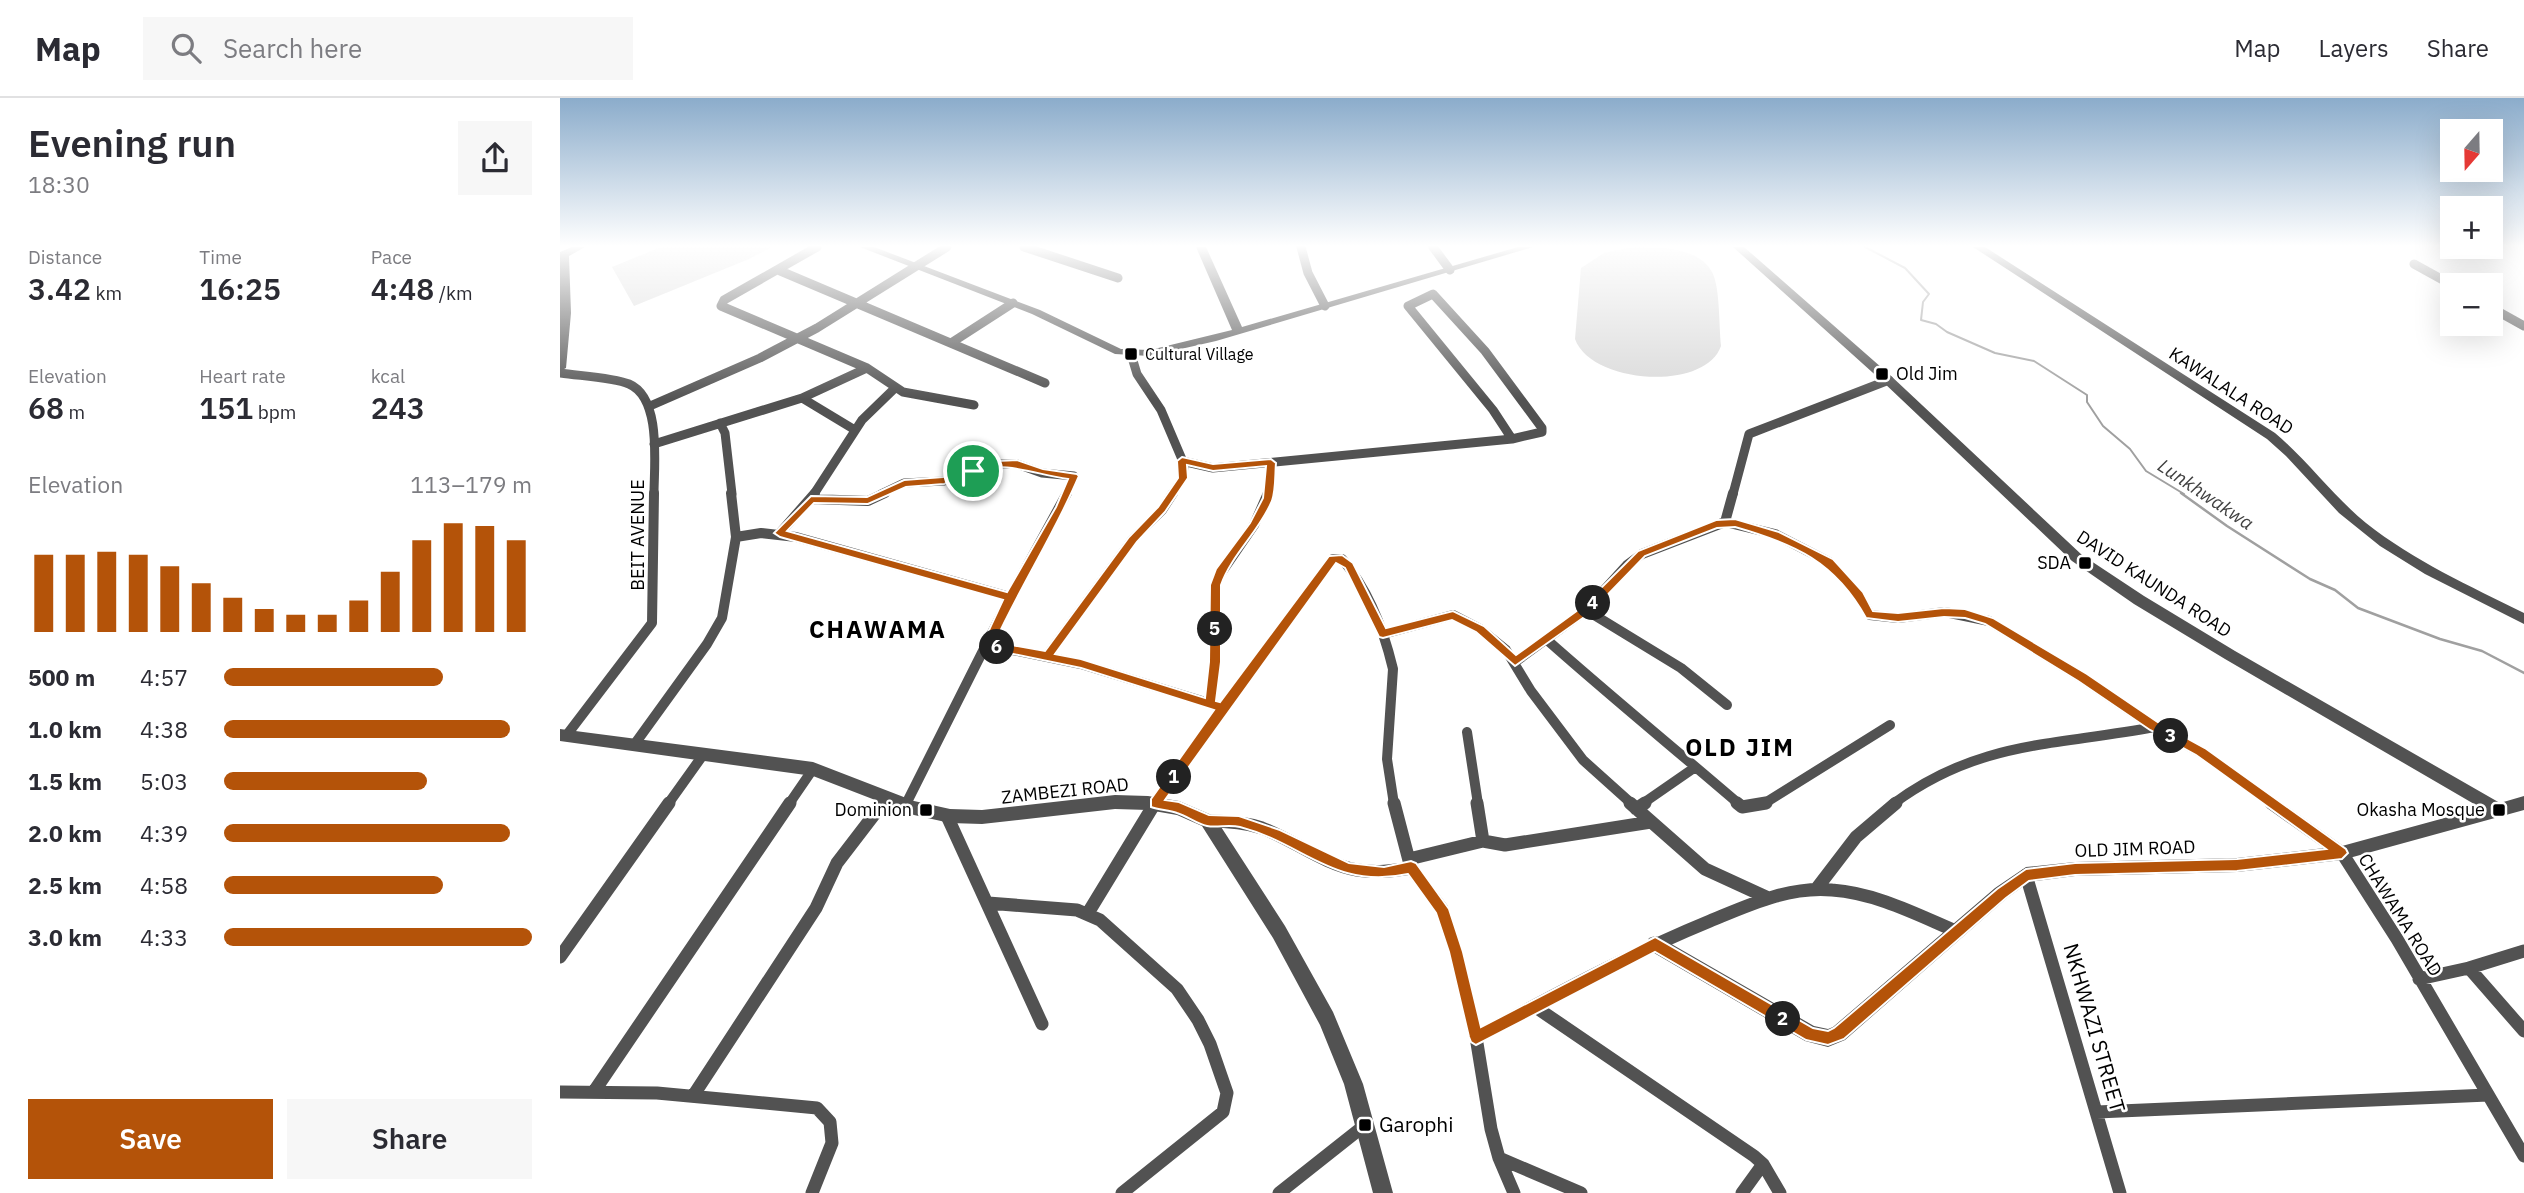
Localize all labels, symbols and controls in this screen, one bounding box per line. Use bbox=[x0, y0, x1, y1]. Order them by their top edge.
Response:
search box bbox=[143, 17, 633, 80]
text: Map bbox=[35, 27, 101, 70]
icon: search bbox=[167, 29, 205, 67]
text: Search here bbox=[223, 31, 362, 65]
text: Map bbox=[2234, 32, 2281, 64]
text: Layers bbox=[2319, 32, 2389, 64]
text: Share bbox=[2427, 32, 2489, 64]
text: Evening run bbox=[28, 118, 236, 167]
north arrow bbox=[2440, 119, 2502, 182]
map controls bbox=[2440, 119, 2503, 336]
button: share bbox=[458, 121, 532, 195]
text: 18:30 bbox=[28, 169, 90, 199]
button: + bbox=[2440, 196, 2503, 259]
text: Distance bbox=[28, 245, 102, 269]
text: Time bbox=[199, 245, 242, 269]
text: Pace bbox=[371, 245, 412, 269]
text: 3.42 bbox=[28, 269, 91, 308]
text: 16:25 bbox=[199, 269, 281, 308]
text: 4:48 bbox=[371, 269, 434, 308]
button: − bbox=[2440, 273, 2503, 336]
text: km bbox=[91, 281, 122, 305]
text: /km bbox=[434, 281, 473, 305]
street label: KAWALALA ROAD bbox=[2165, 342, 2298, 439]
place label: Cultural Village bbox=[1145, 344, 1254, 364]
marker: Cultural Village bbox=[1123, 346, 1139, 362]
place label: Old Jim bbox=[1896, 362, 1958, 385]
text: Elevation bbox=[28, 364, 107, 388]
text: Heart rate bbox=[199, 364, 286, 388]
text: kcal bbox=[371, 364, 405, 388]
marker: Old Jim bbox=[1874, 366, 1890, 382]
text: 68 bbox=[28, 388, 64, 427]
text: 151 bbox=[199, 388, 253, 427]
text: 243 bbox=[371, 388, 425, 427]
text: m bbox=[64, 400, 85, 424]
text: bpm bbox=[253, 400, 296, 424]
pin bbox=[943, 441, 1003, 501]
icon: arrive bbox=[954, 452, 992, 490]
water label: Lunkhwakwa bbox=[2154, 453, 2258, 535]
text: Elevation bbox=[28, 469, 123, 499]
text: 113–179 m bbox=[410, 469, 532, 499]
street label: BEIT AVENUE bbox=[626, 479, 649, 591]
street label: DAVID KAUNDA ROAD bbox=[2073, 525, 2236, 642]
place label: SDA bbox=[2037, 551, 2071, 574]
marker: SDA bbox=[2077, 555, 2093, 571]
pin: 4 bbox=[1576, 586, 1610, 620]
text: 4 bbox=[1587, 590, 1598, 614]
pin: 5 bbox=[1198, 612, 1232, 646]
district label: CHAWAMA bbox=[809, 613, 947, 645]
text: 5 bbox=[1209, 616, 1220, 640]
pin: 6 bbox=[980, 630, 1014, 664]
text: 6 bbox=[991, 634, 1002, 658]
text: 500 m bbox=[28, 662, 95, 692]
text: 4:57 bbox=[140, 662, 188, 692]
text: 1.0 km bbox=[28, 714, 102, 744]
text: 4:38 bbox=[140, 714, 188, 744]
pin: 3 bbox=[2154, 718, 2188, 754]
text: 3 bbox=[2165, 723, 2176, 747]
district label: OLD JIM bbox=[1685, 731, 1795, 763]
pin: 1 bbox=[1156, 760, 1192, 794]
text: 1 bbox=[1168, 764, 1179, 788]
text: 1.5 km bbox=[28, 766, 102, 796]
text: 5:03 bbox=[140, 766, 188, 796]
street label: ZAMBEZI ROAD bbox=[1000, 772, 1130, 809]
place label: Dominion bbox=[835, 798, 912, 821]
place label: Okasha Mosque bbox=[2356, 798, 2485, 821]
marker: Dominion bbox=[918, 802, 934, 818]
marker: Okasha Mosque bbox=[2491, 802, 2507, 818]
text: 2.0 km bbox=[28, 818, 102, 848]
text: 4:39 bbox=[140, 818, 188, 848]
street label: OLD JIM ROAD bbox=[2074, 835, 2196, 862]
street label: CHAWAMA ROAD bbox=[2353, 849, 2447, 980]
text: 2.5 km bbox=[28, 870, 102, 900]
text: 4:58 bbox=[140, 870, 188, 900]
text: 3.0 km bbox=[28, 922, 102, 952]
text: 4:33 bbox=[140, 922, 188, 952]
street label: NKHWAZI STREET bbox=[2057, 940, 2132, 1115]
pin: 2 bbox=[1766, 1002, 1800, 1037]
text: 2 bbox=[1777, 1006, 1788, 1030]
button: Save bbox=[28, 1099, 273, 1179]
button: Share bbox=[287, 1099, 532, 1179]
place label: Garophi bbox=[1379, 1110, 1454, 1138]
marker: Garophi bbox=[1357, 1117, 1373, 1133]

